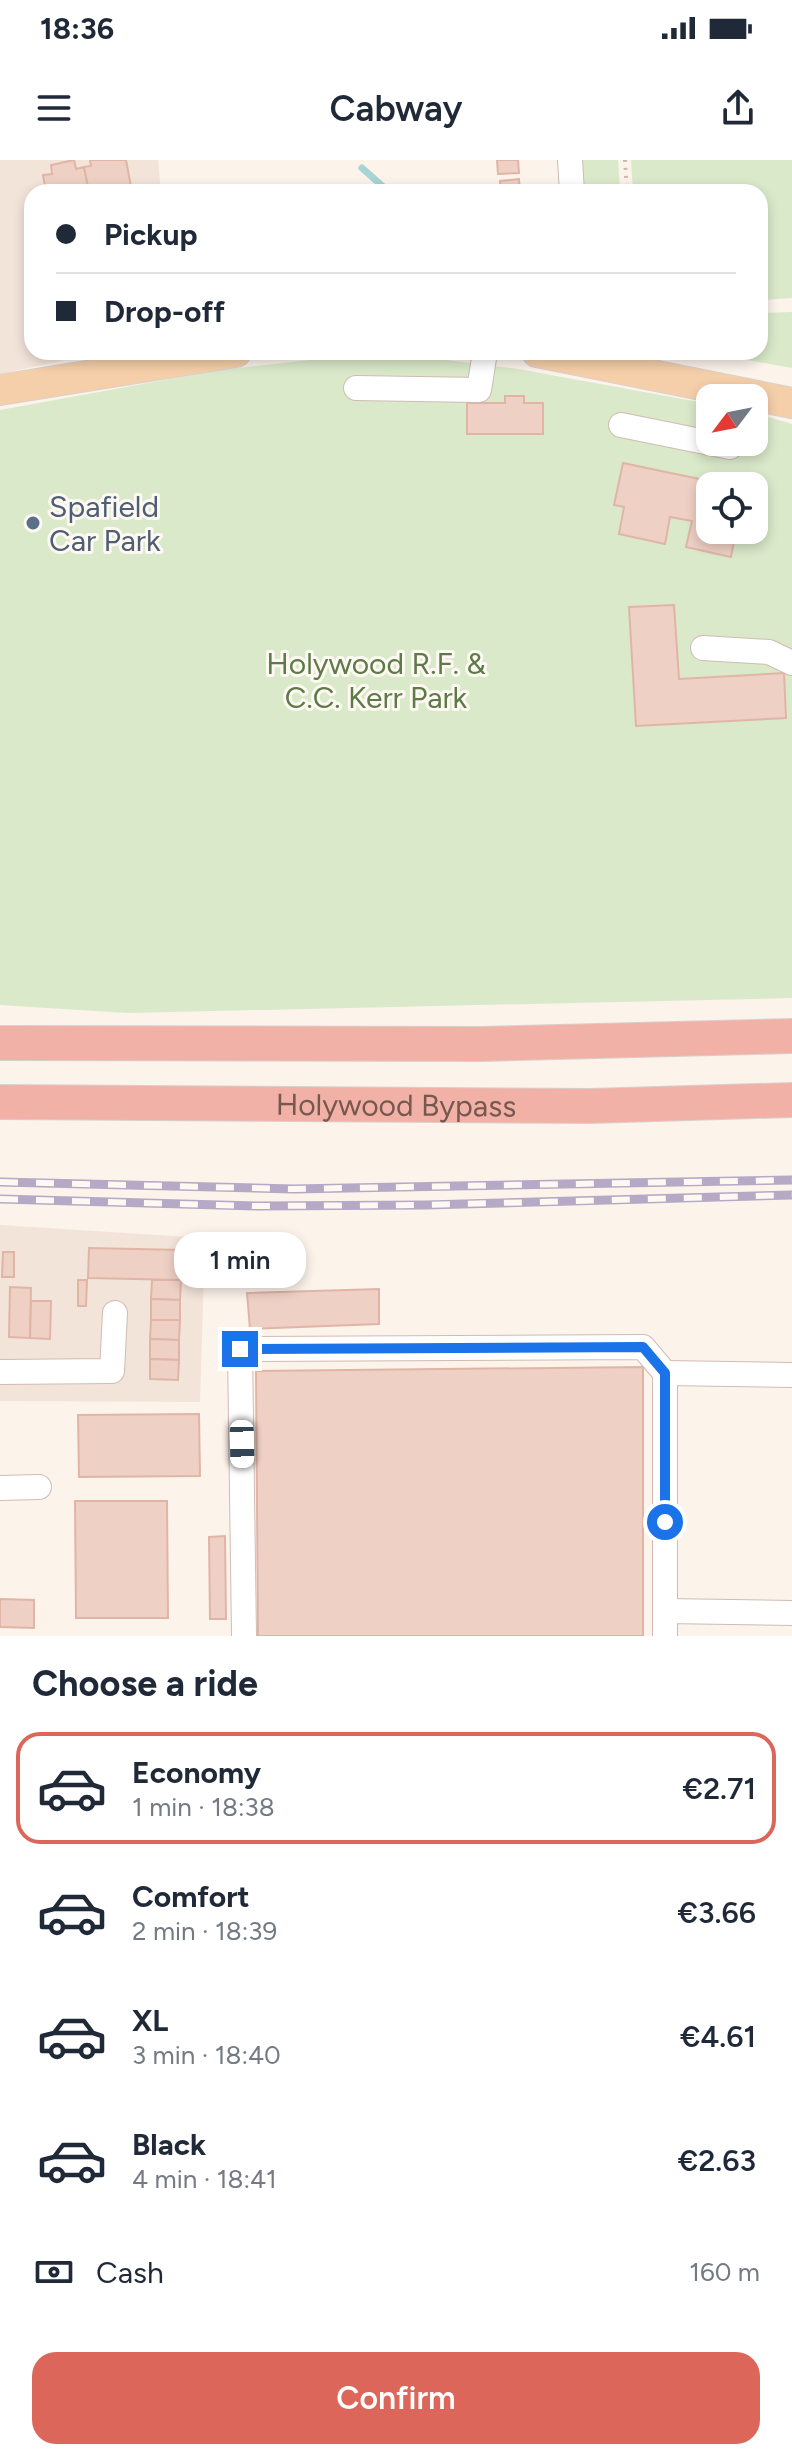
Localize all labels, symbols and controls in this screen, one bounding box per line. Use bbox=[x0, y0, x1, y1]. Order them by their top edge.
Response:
text: 18:36 bbox=[40, 10, 114, 47]
icon: menu bbox=[32, 86, 76, 130]
icon: share bbox=[716, 86, 760, 130]
text: Cabway bbox=[330, 87, 462, 130]
text: Pickup bbox=[104, 216, 198, 253]
text: Drop-off bbox=[104, 293, 225, 330]
north arrow bbox=[696, 384, 768, 456]
map controls bbox=[696, 384, 768, 544]
button: locate bbox=[696, 472, 768, 544]
place label: Spafield Car Park bbox=[49, 488, 161, 559]
marker: Spafield Car Park bbox=[24, 514, 42, 532]
park label: Holywood R.F. & C.C. Kerr Park bbox=[266, 645, 486, 716]
street label: Holywood Bypass bbox=[276, 1085, 516, 1124]
callout: 1 min bbox=[174, 1233, 306, 1289]
text: 1 min bbox=[210, 1244, 270, 1276]
route end bbox=[222, 1331, 258, 1367]
car bbox=[230, 1420, 254, 1468]
route start bbox=[647, 1504, 683, 1540]
text: Choose a ride bbox=[32, 1662, 258, 1705]
icon: car bbox=[36, 1752, 108, 1824]
text: Economy bbox=[132, 1754, 261, 1791]
text: €2.71 bbox=[682, 1770, 756, 1807]
text: 1 min · 18:38 bbox=[132, 1791, 275, 1823]
icon: car bbox=[36, 1876, 108, 1948]
text: Comfort bbox=[132, 1878, 250, 1915]
text: €3.66 bbox=[678, 1894, 756, 1931]
text: 2 min · 18:39 bbox=[132, 1915, 277, 1947]
icon: car bbox=[36, 2000, 108, 2072]
text: XL bbox=[132, 2002, 168, 2039]
text: €4.61 bbox=[680, 2018, 756, 2055]
text: 3 min · 18:40 bbox=[132, 2039, 281, 2071]
icon: car bbox=[36, 2124, 108, 2196]
text: Black bbox=[132, 2126, 206, 2163]
text: €2.63 bbox=[678, 2142, 756, 2179]
text: 4 min · 18:41 bbox=[132, 2163, 277, 2195]
icon: cash bbox=[32, 2250, 76, 2294]
text: Cash bbox=[96, 2254, 164, 2291]
text: 160 m bbox=[689, 2256, 760, 2288]
button: Confirm bbox=[32, 2352, 760, 2444]

